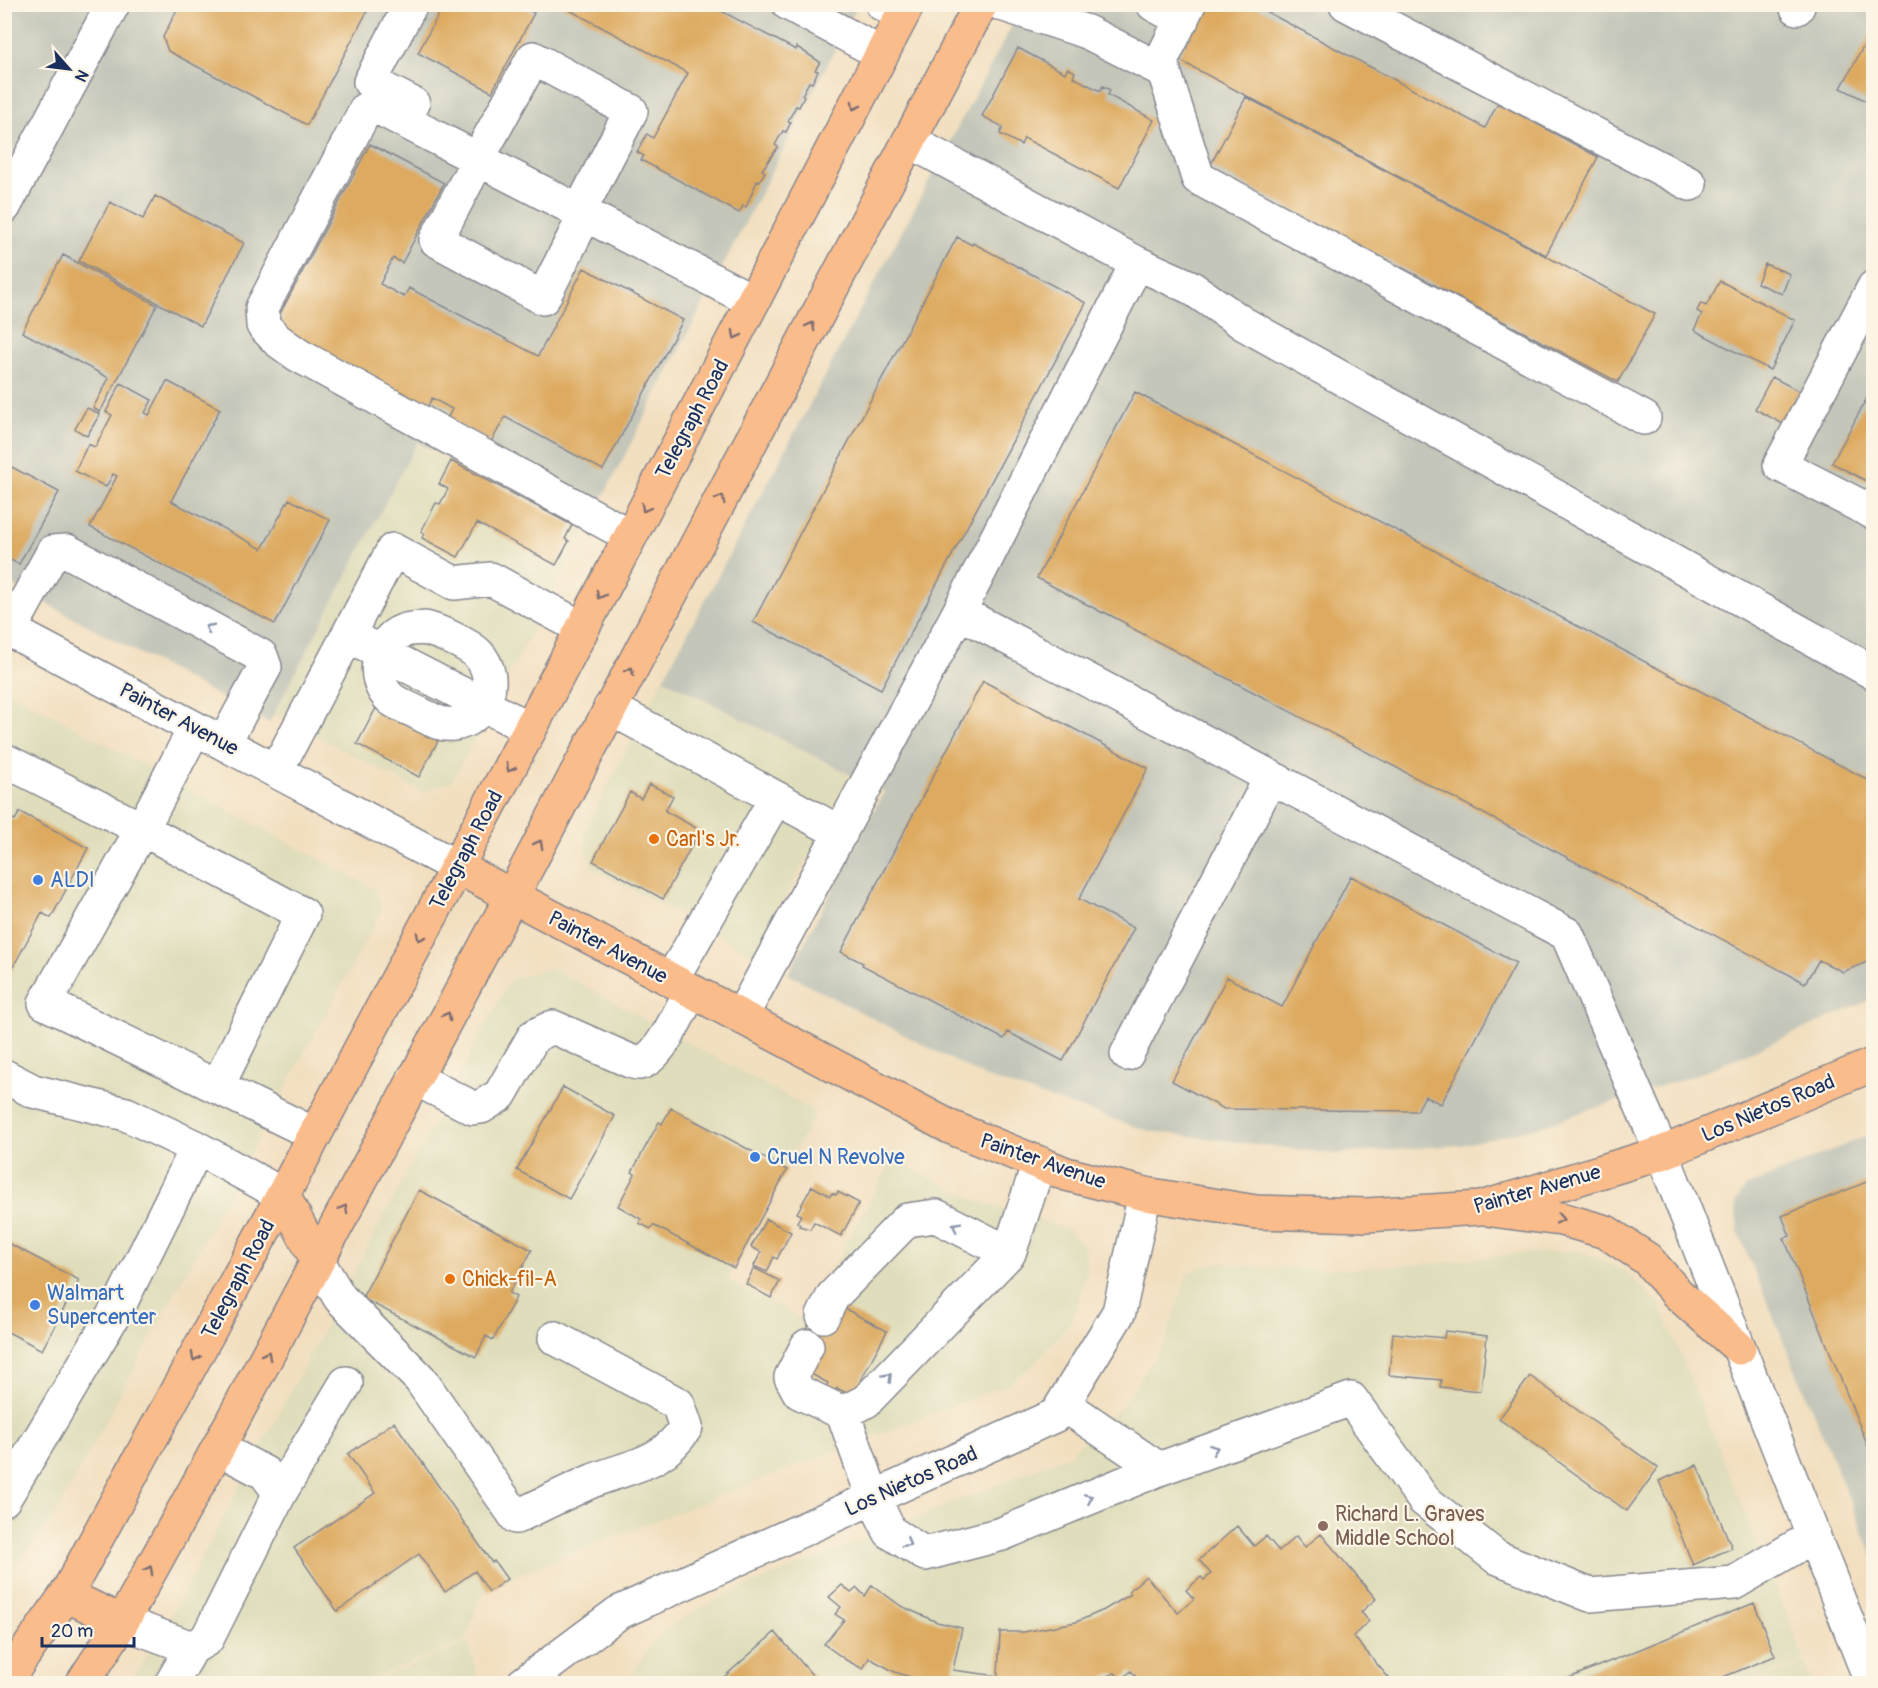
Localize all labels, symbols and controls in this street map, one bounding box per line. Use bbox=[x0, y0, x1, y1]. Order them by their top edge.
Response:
north arrow bbox=[39, 39, 99, 99]
text: N bbox=[70, 66, 93, 85]
one-way arrow bbox=[850, 100, 862, 111]
one-way arrow bbox=[804, 322, 815, 332]
one-way arrow bbox=[731, 329, 743, 340]
street label: Telegraph Road bbox=[650, 355, 735, 484]
one-way arrow bbox=[713, 494, 725, 505]
one-way arrow bbox=[641, 501, 652, 512]
one-way arrow bbox=[596, 588, 607, 599]
one-way arrow bbox=[205, 624, 216, 635]
one-way arrow bbox=[623, 667, 634, 677]
street label: Painter Avenue bbox=[115, 677, 244, 762]
one-way arrow bbox=[506, 761, 517, 772]
street label: Telegraph Road bbox=[424, 786, 509, 915]
place label: Carl's Jr. bbox=[666, 826, 740, 853]
marker: Carl's Jr. bbox=[647, 832, 661, 846]
one-way arrow bbox=[532, 839, 543, 850]
place label: ALDI bbox=[50, 867, 95, 894]
marker: ALDI bbox=[31, 873, 45, 887]
street label: Painter Avenue bbox=[544, 905, 673, 990]
one-way arrow bbox=[416, 931, 427, 941]
one-way arrow bbox=[440, 1012, 451, 1023]
street label: Los Nietos Road bbox=[1697, 1068, 1839, 1149]
street label: Painter Avenue bbox=[976, 1127, 1110, 1196]
place label: Cruel N Revolve bbox=[767, 1144, 905, 1171]
marker: Cruel N Revolve bbox=[748, 1150, 762, 1164]
street label: Painter Avenue bbox=[1470, 1158, 1605, 1221]
one-way arrow bbox=[337, 1204, 348, 1215]
one-way arrow bbox=[1555, 1212, 1565, 1225]
street label: Telegraph Road bbox=[196, 1215, 281, 1344]
one-way arrow bbox=[952, 1222, 963, 1234]
place label: Chick-fil-A bbox=[462, 1266, 557, 1293]
marker: Chick-fil-A bbox=[443, 1272, 457, 1286]
place label: Walmart Supercenter bbox=[47, 1280, 157, 1331]
marker: Walmart Supercenter bbox=[28, 1298, 42, 1312]
one-way arrow bbox=[191, 1351, 202, 1362]
one-way arrow bbox=[260, 1351, 271, 1362]
one-way arrow bbox=[881, 1374, 892, 1384]
street label: Los Nietos Road bbox=[841, 1440, 982, 1523]
one-way arrow bbox=[1208, 1443, 1219, 1456]
one-way arrow bbox=[1082, 1493, 1093, 1505]
place label: Richard L. Graves Middle School bbox=[1335, 1501, 1485, 1552]
marker: Richard L. Graves Middle School bbox=[1316, 1519, 1330, 1533]
one-way arrow bbox=[900, 1536, 911, 1547]
one-way arrow bbox=[142, 1566, 153, 1577]
scale bar bbox=[42, 1610, 134, 1648]
text: 20 m bbox=[51, 1620, 93, 1643]

